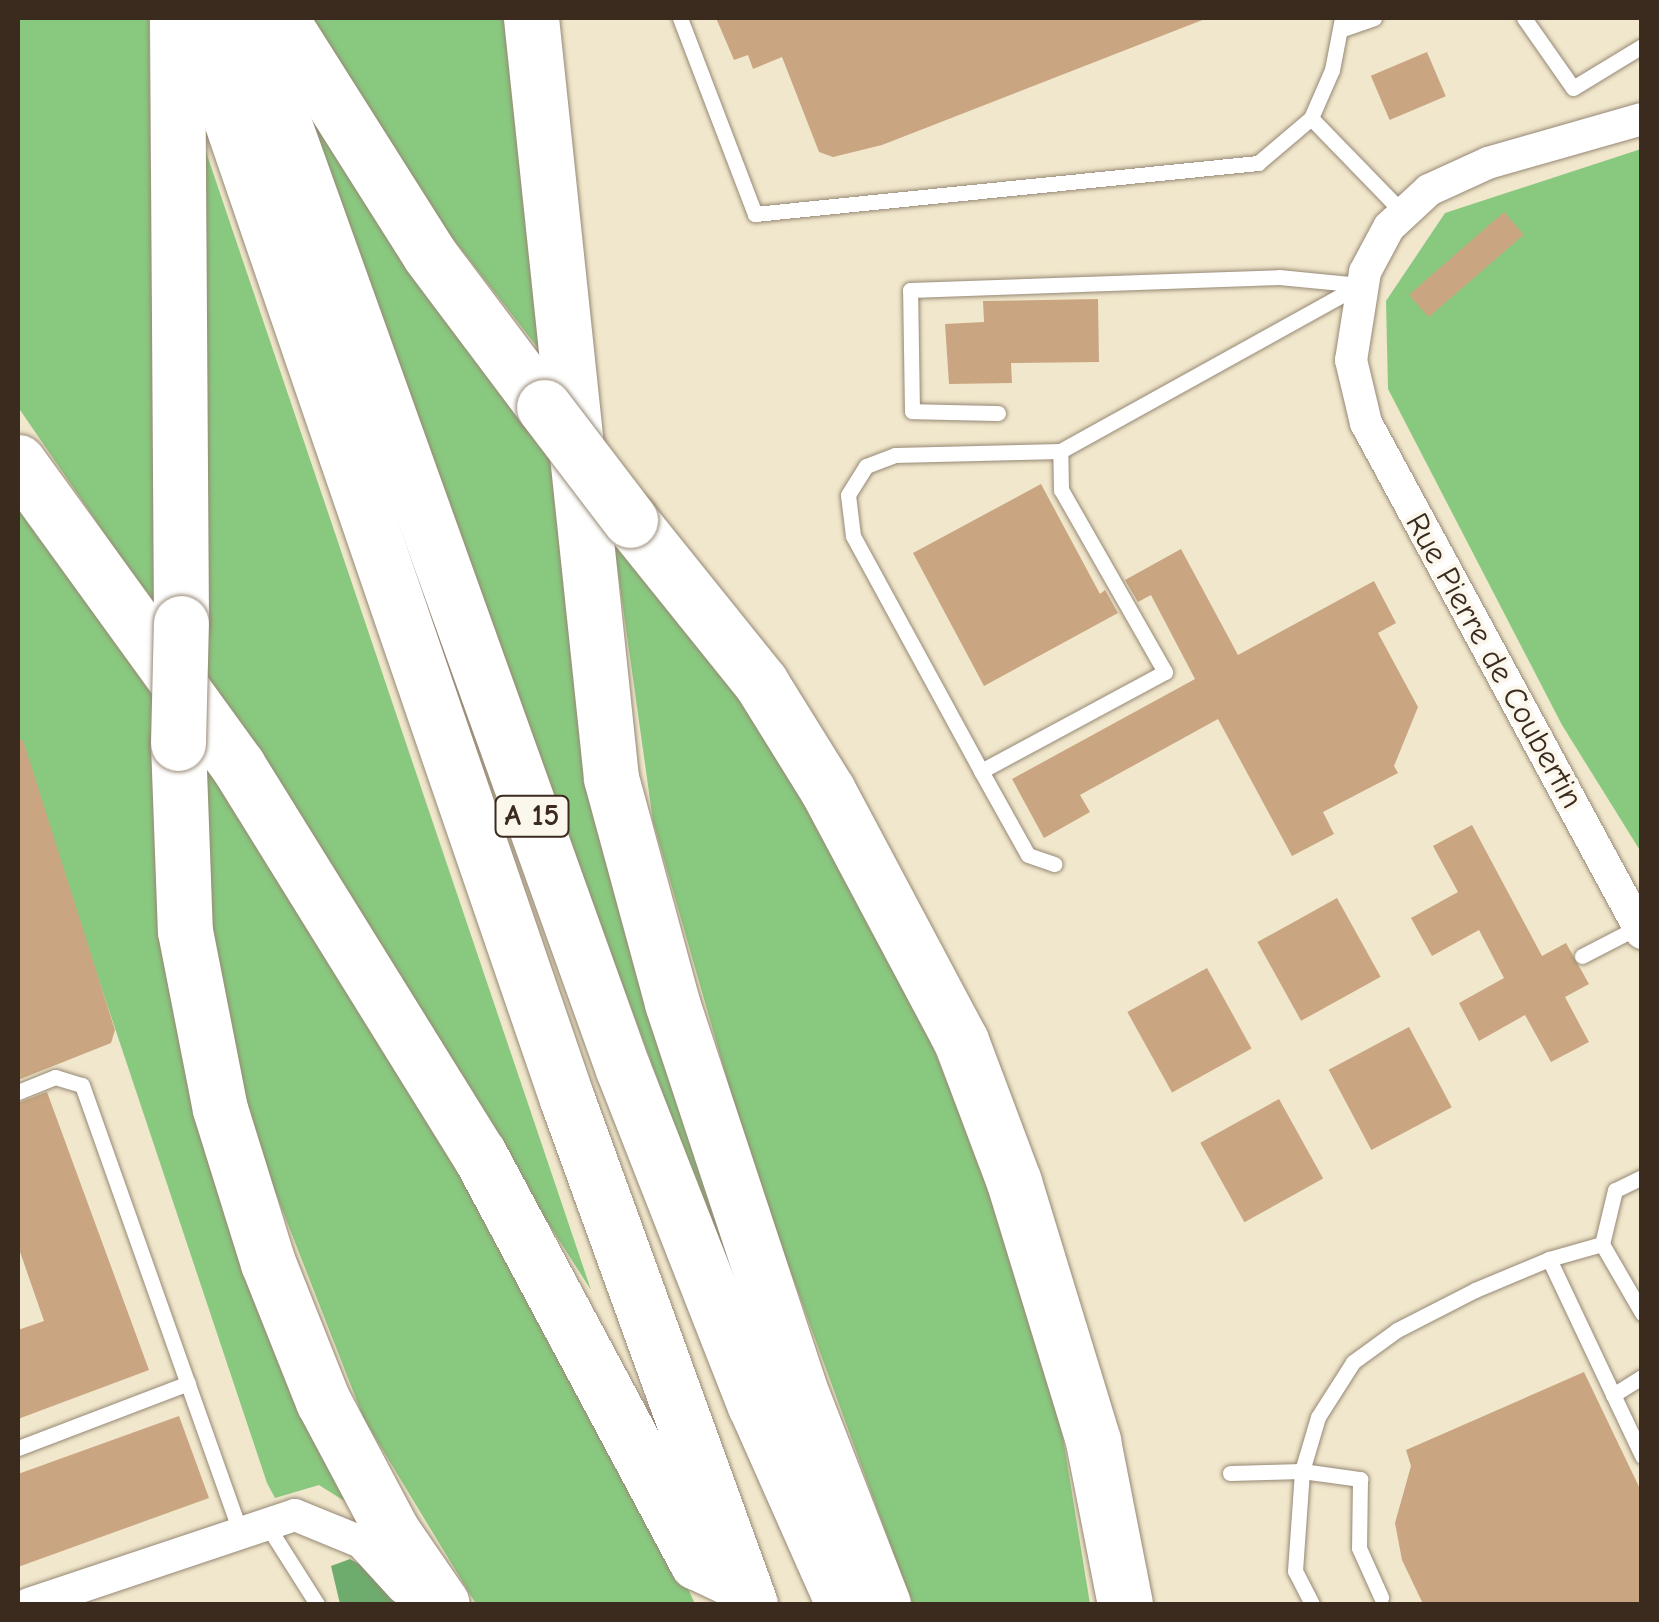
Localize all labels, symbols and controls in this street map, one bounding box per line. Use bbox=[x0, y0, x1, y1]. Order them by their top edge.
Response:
street label: Rue Pierre de Coubertin bbox=[1397, 507, 1591, 815]
road number: A 15 bbox=[494, 791, 570, 841]

